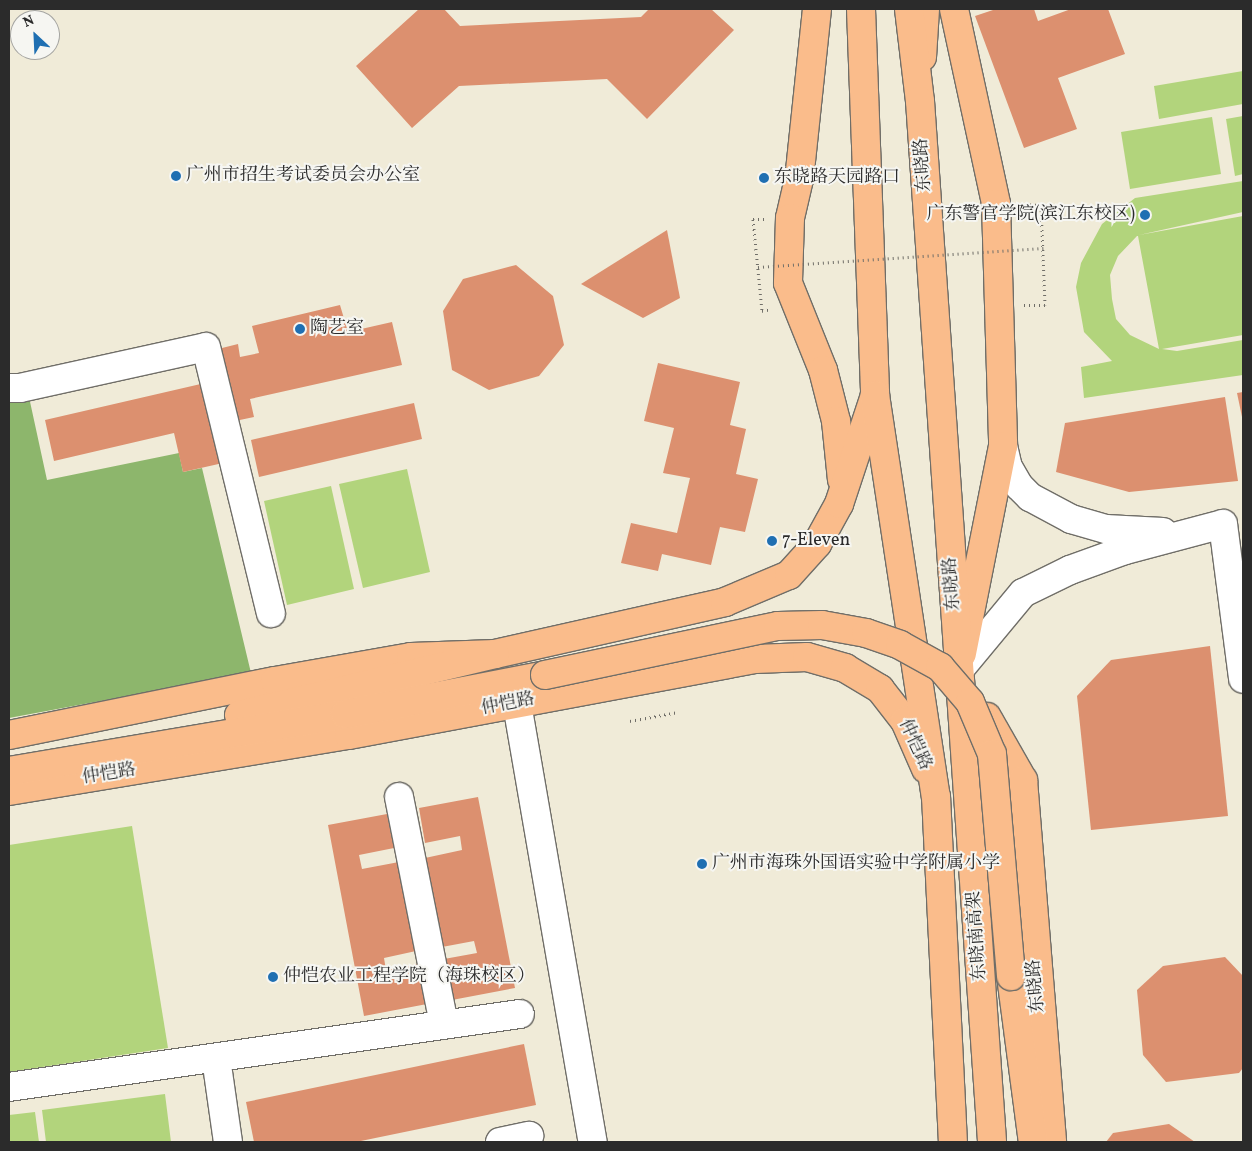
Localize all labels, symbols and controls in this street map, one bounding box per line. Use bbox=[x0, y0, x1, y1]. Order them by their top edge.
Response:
north arrow bbox=[10, 10, 60, 60]
text: N bbox=[20, 11, 37, 33]
street label: 东晓路 bbox=[911, 137, 937, 193]
place label: 广州市招生考试委员会办公室 bbox=[186, 165, 420, 187]
place label: 东晓路天园路口 bbox=[774, 167, 900, 189]
marker: 广州市招生考试委员会办公室 bbox=[170, 170, 182, 182]
marker: 东晓路天园路口 bbox=[758, 172, 770, 184]
place label: 广东警官学院(滨江东校区) bbox=[927, 204, 1135, 226]
marker: 广东警官学院(滨江东校区) bbox=[1139, 209, 1151, 221]
place label: 陶艺室 bbox=[310, 318, 364, 340]
marker: 陶艺室 bbox=[294, 323, 306, 335]
place label: 7-Eleven bbox=[782, 530, 850, 552]
marker: 7-Eleven bbox=[766, 535, 778, 547]
street label: 东晓路 bbox=[940, 556, 966, 612]
street label: 仲恺路 bbox=[479, 689, 537, 721]
street label: 仲恺路 bbox=[893, 716, 935, 774]
street label: 仲恺路 bbox=[81, 760, 137, 790]
place label: 广州市海珠外国语实验中学附属小学 bbox=[712, 853, 1000, 875]
marker: 广州市海珠外国语实验中学附属小学 bbox=[696, 858, 708, 870]
street label: 东晓南高架 bbox=[964, 890, 992, 982]
street label: 东晓路 bbox=[1024, 958, 1050, 1014]
place label: 仲恺农业工程学院（海珠校区） bbox=[283, 966, 535, 988]
marker: 仲恺农业工程学院（海珠校区） bbox=[267, 971, 279, 983]

